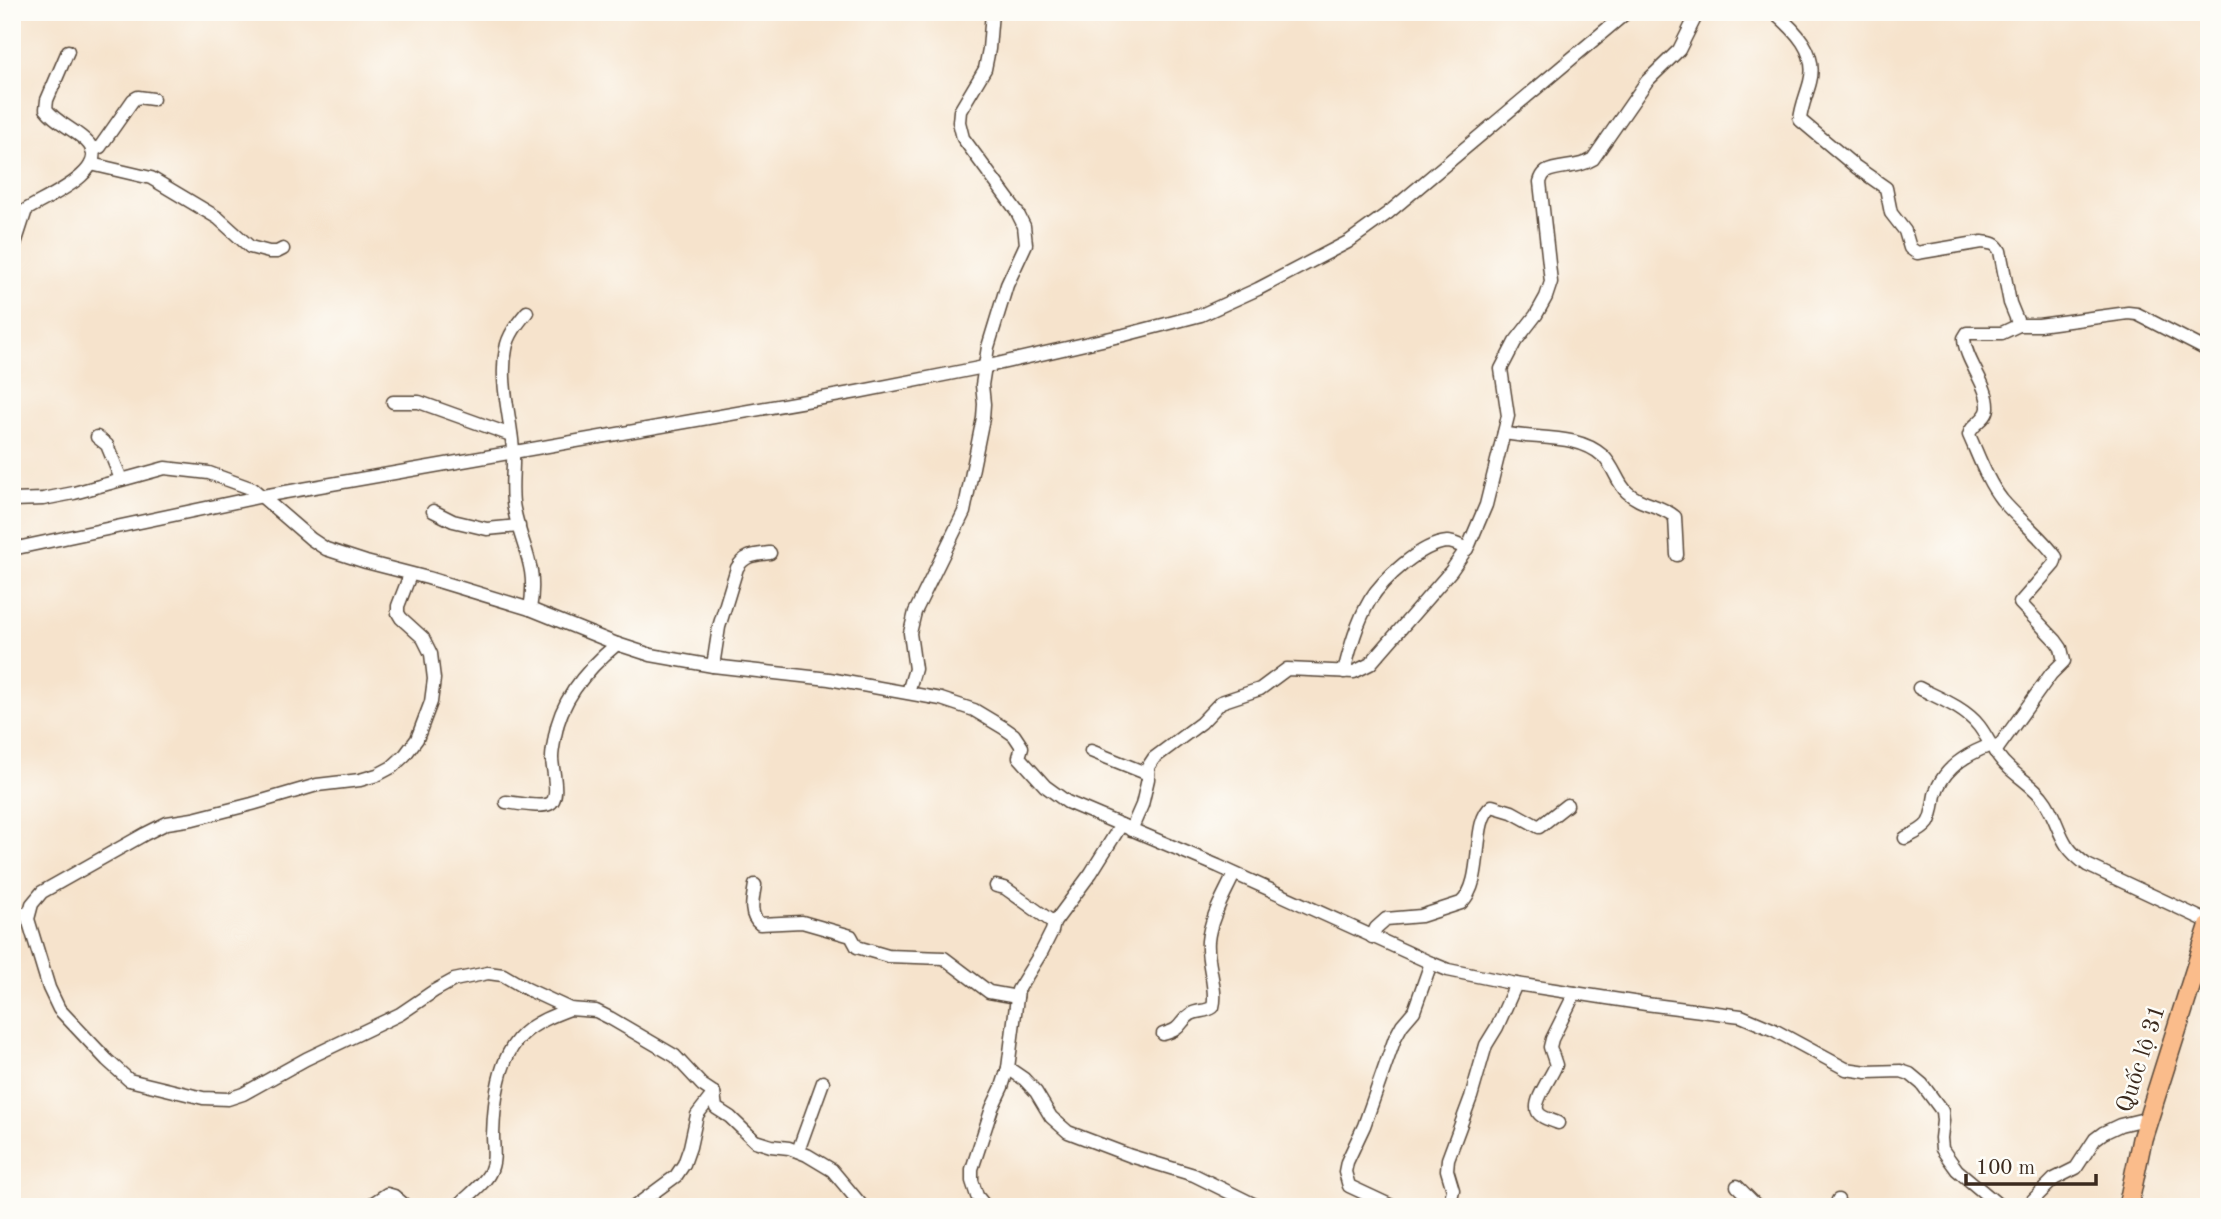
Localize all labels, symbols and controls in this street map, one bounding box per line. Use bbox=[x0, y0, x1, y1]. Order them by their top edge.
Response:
street label: Quốc lộ 31 bbox=[2112, 1002, 2171, 1116]
scale bar bbox=[1966, 1142, 2095, 1186]
text: 100 m bbox=[1976, 1158, 2035, 1179]

